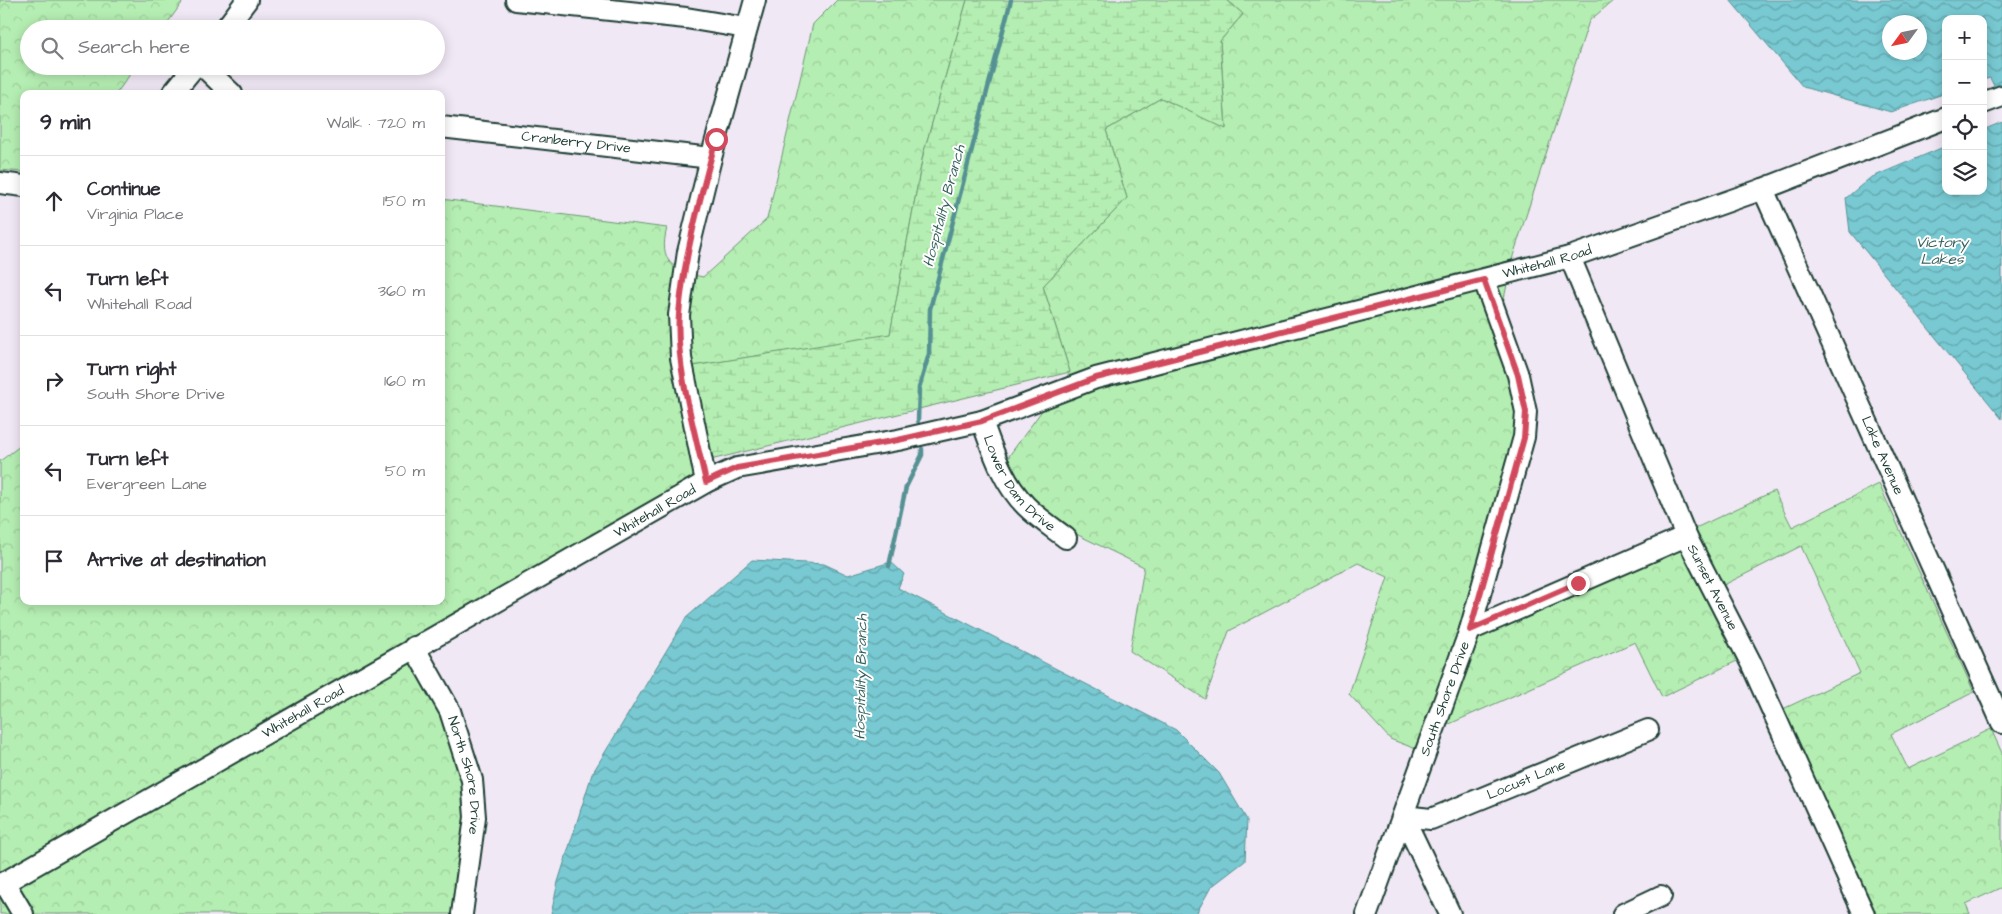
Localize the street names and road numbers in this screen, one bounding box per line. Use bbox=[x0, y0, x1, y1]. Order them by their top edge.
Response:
street label: Cranberry Drive bbox=[520, 126, 632, 159]
street label: Whitehall Road bbox=[1500, 240, 1594, 284]
street label: Lake Avenue bbox=[1856, 413, 1909, 498]
street label: Lower Dam Drive bbox=[978, 433, 1060, 537]
street label: Whitehall Road bbox=[610, 480, 700, 543]
street label: Sunset Avenue bbox=[1682, 541, 1743, 634]
street label: South Shore Drive bbox=[1415, 638, 1475, 759]
street label: Whitehall Road bbox=[258, 681, 348, 743]
street label: North Shore Drive bbox=[442, 714, 485, 836]
street label: Locust Lane bbox=[1484, 755, 1569, 805]

